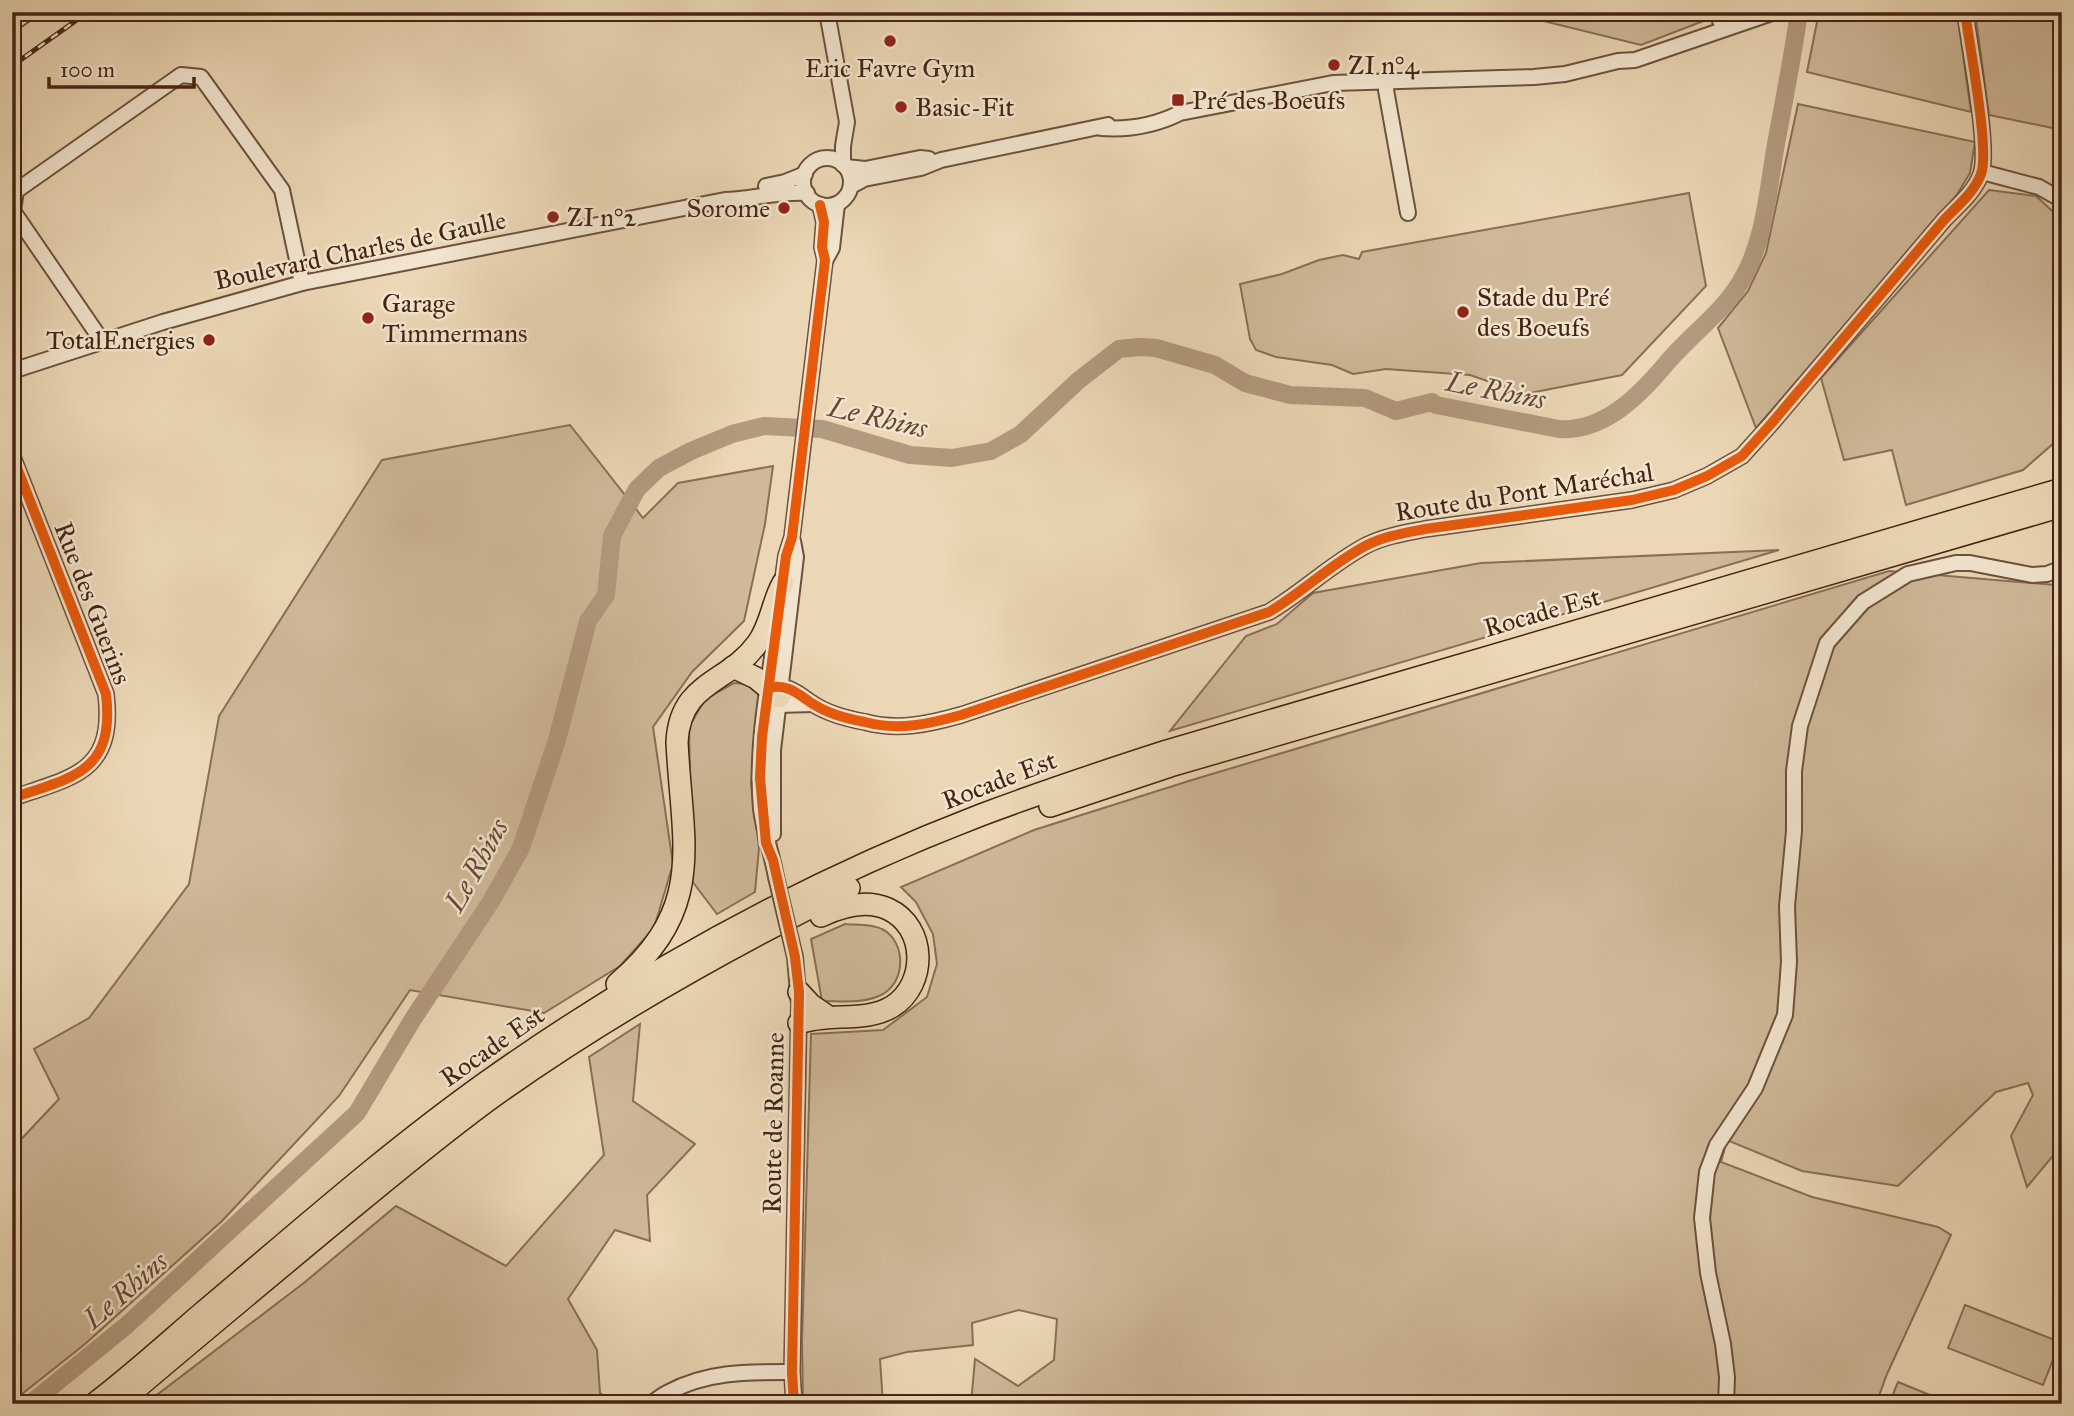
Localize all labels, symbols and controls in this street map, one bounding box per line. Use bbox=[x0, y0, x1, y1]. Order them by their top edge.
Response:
marker: Eric Favre Gym bbox=[882, 33, 898, 49]
scale bar bbox=[49, 46, 194, 90]
place label: ZI n°4 bbox=[1348, 49, 1419, 81]
place label: Eric Favre Gym bbox=[805, 52, 976, 84]
text: 100 m bbox=[60, 57, 115, 83]
marker: ZI n°4 bbox=[1326, 57, 1342, 73]
place label: Pré des Boeufs bbox=[1192, 84, 1345, 116]
place label: Basic-Fit bbox=[915, 91, 1015, 123]
marker: Pré des Boeufs bbox=[1170, 92, 1186, 108]
marker: Basic-Fit bbox=[893, 99, 909, 115]
place label: Sorome bbox=[686, 192, 770, 224]
marker: Sorome bbox=[776, 200, 792, 216]
place label: ZI n°2 bbox=[567, 201, 636, 233]
street label: Boulevard Charles de Gaulle bbox=[211, 203, 509, 297]
marker: ZI n°2 bbox=[545, 209, 561, 225]
place label: Stade du Pré des Boeufs bbox=[1477, 281, 1609, 343]
place label: Garage Timmermans bbox=[382, 287, 528, 349]
marker: Stade du Pré des Boeufs bbox=[1455, 304, 1471, 320]
marker: Garage Timmermans bbox=[360, 310, 376, 326]
place label: TotalEnergies bbox=[46, 324, 195, 356]
marker: TotalEnergies bbox=[201, 332, 217, 348]
water label: Le Rhins bbox=[1441, 363, 1549, 417]
water label: Le Rhins bbox=[823, 389, 932, 446]
street label: Route du Pont Maréchal bbox=[1392, 456, 1656, 528]
street label: Rue des Guerins bbox=[47, 517, 139, 689]
street label: Rocade Est bbox=[1480, 580, 1604, 644]
street label: Rocade Est bbox=[937, 744, 1061, 816]
water label: Le Rhins bbox=[436, 812, 517, 919]
street label: Rocade Est bbox=[434, 998, 550, 1094]
street label: Route de Roanne bbox=[755, 1032, 791, 1214]
water label: Le Rhins bbox=[74, 1244, 175, 1338]

